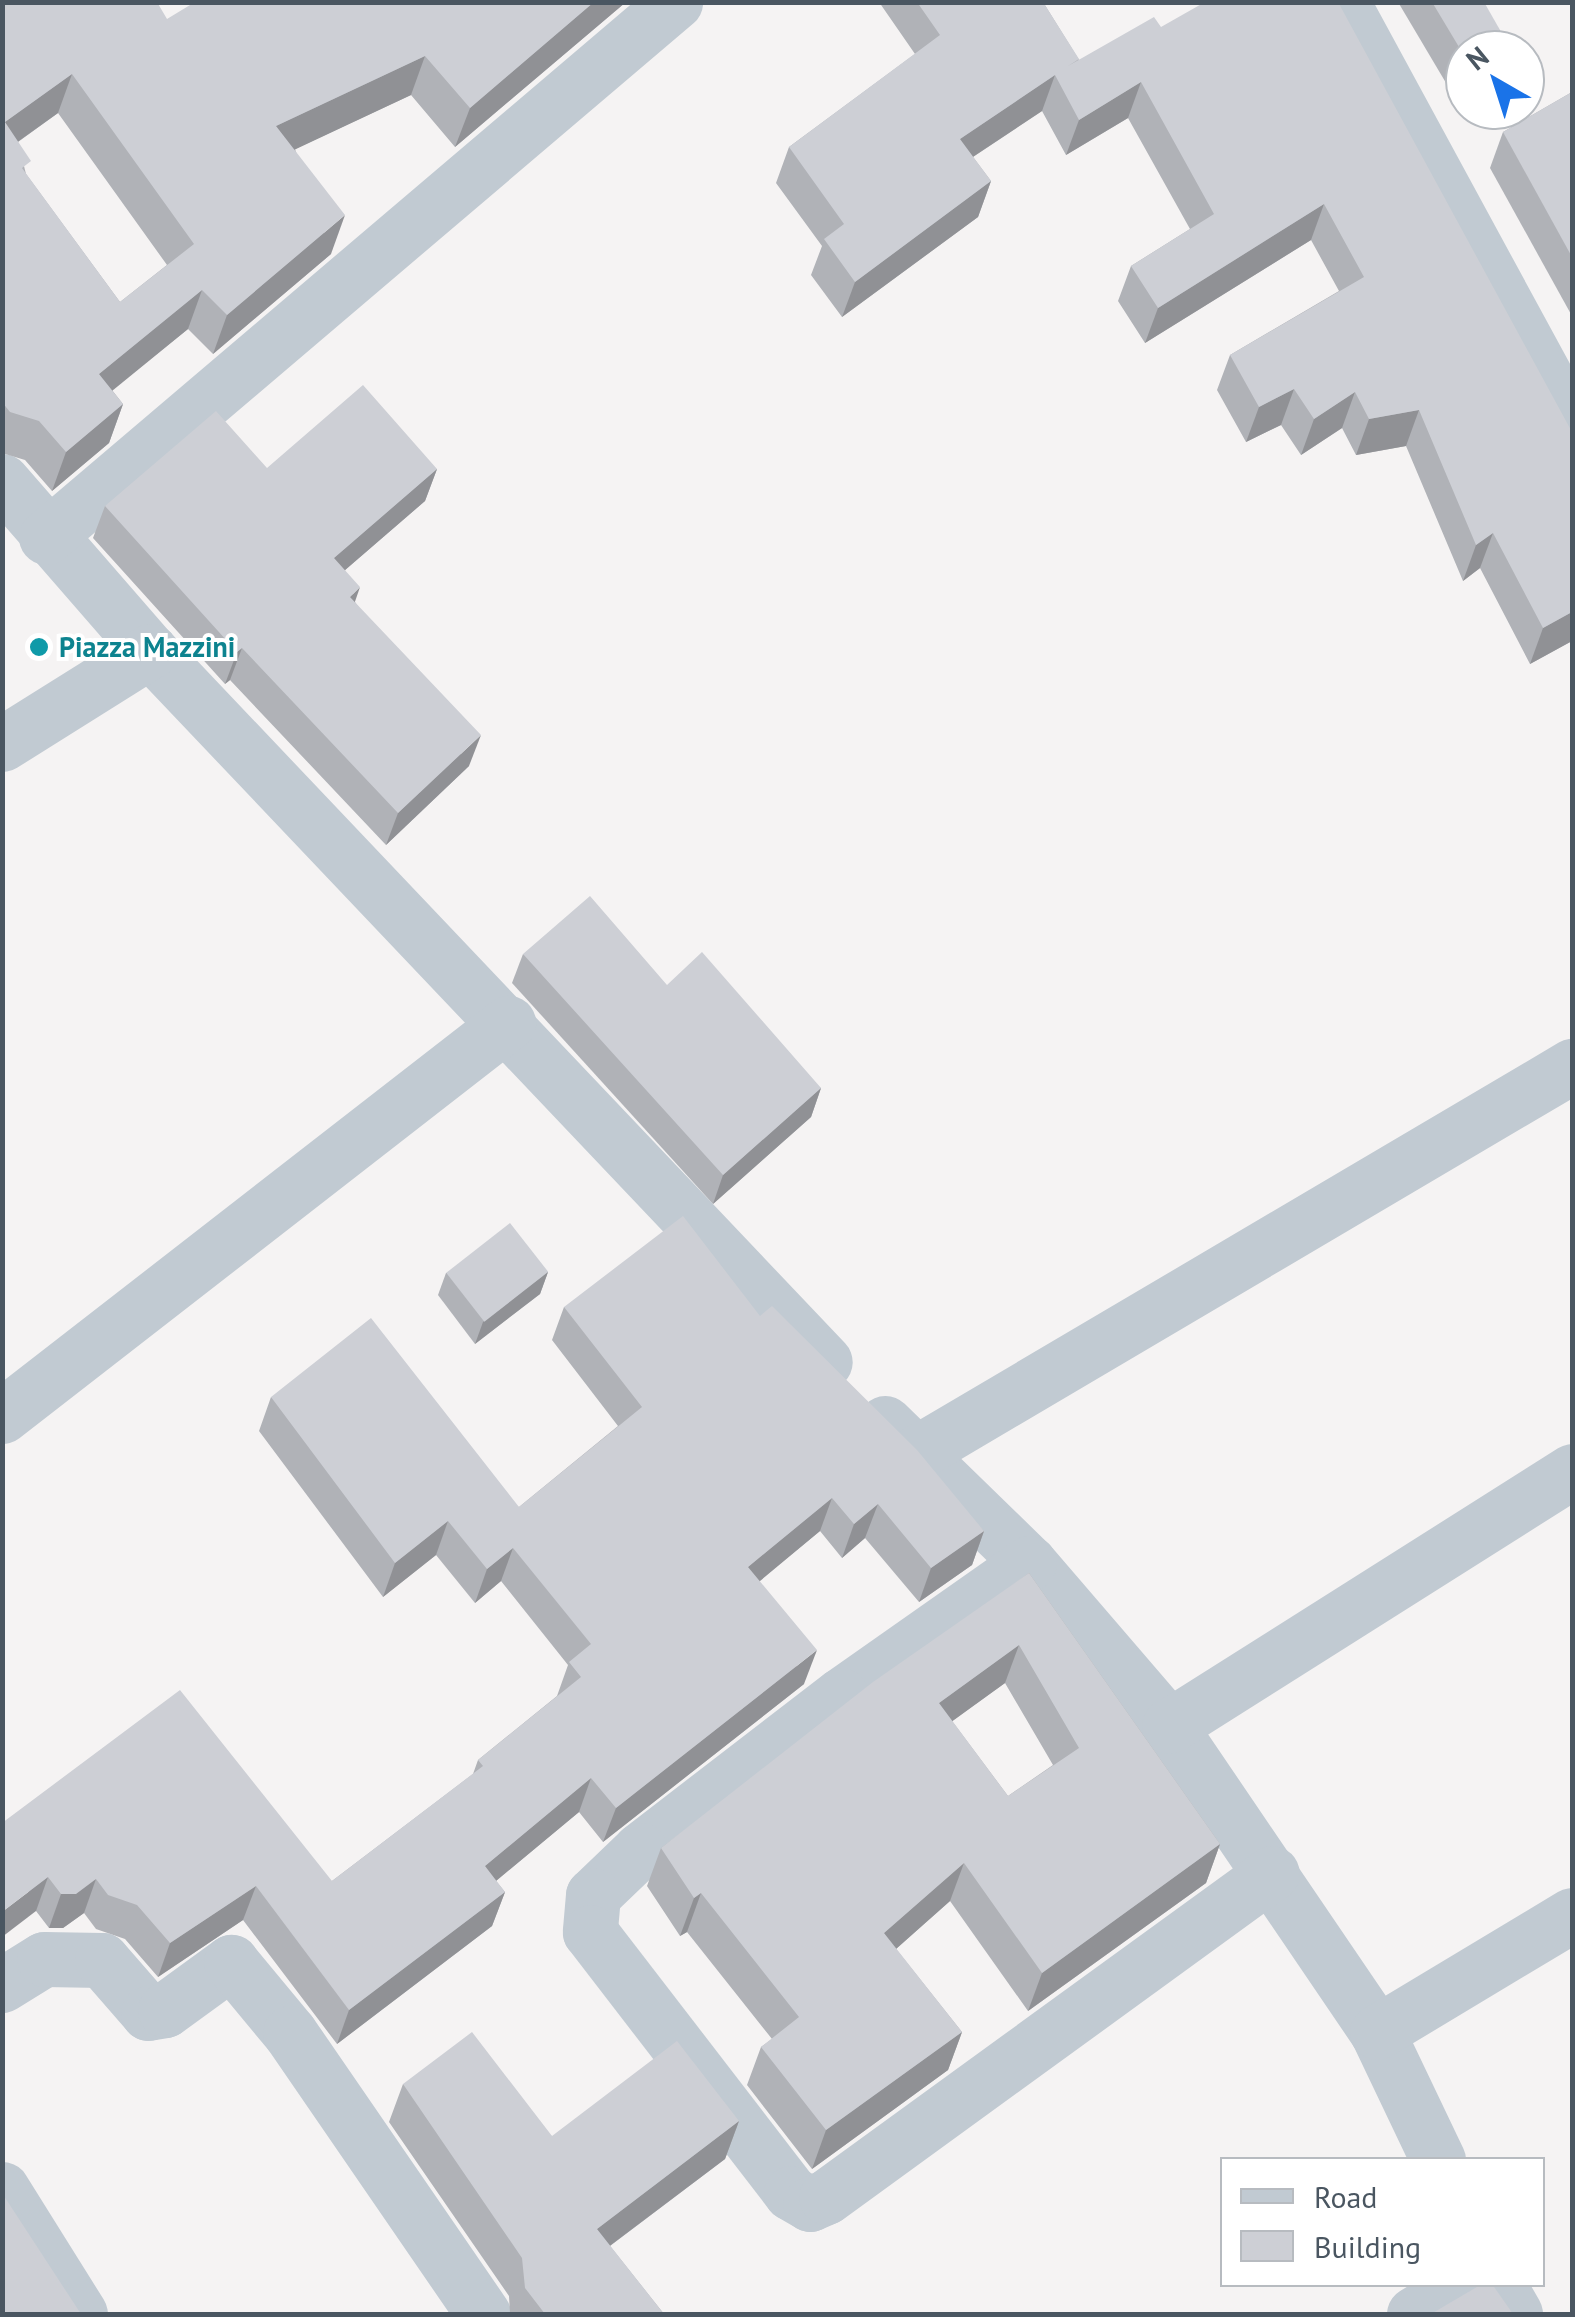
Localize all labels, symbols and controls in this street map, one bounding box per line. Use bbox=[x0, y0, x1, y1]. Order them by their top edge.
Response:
north arrow bbox=[1445, 30, 1545, 130]
text: N bbox=[1458, 38, 1496, 78]
place label: Piazza Mazzini bbox=[59, 630, 235, 664]
marker: Piazza Mazzini bbox=[28, 636, 50, 658]
legend bbox=[1220, 2157, 1545, 2287]
text: Road bbox=[1314, 2177, 1378, 2216]
text: Building bbox=[1314, 2227, 1421, 2266]

